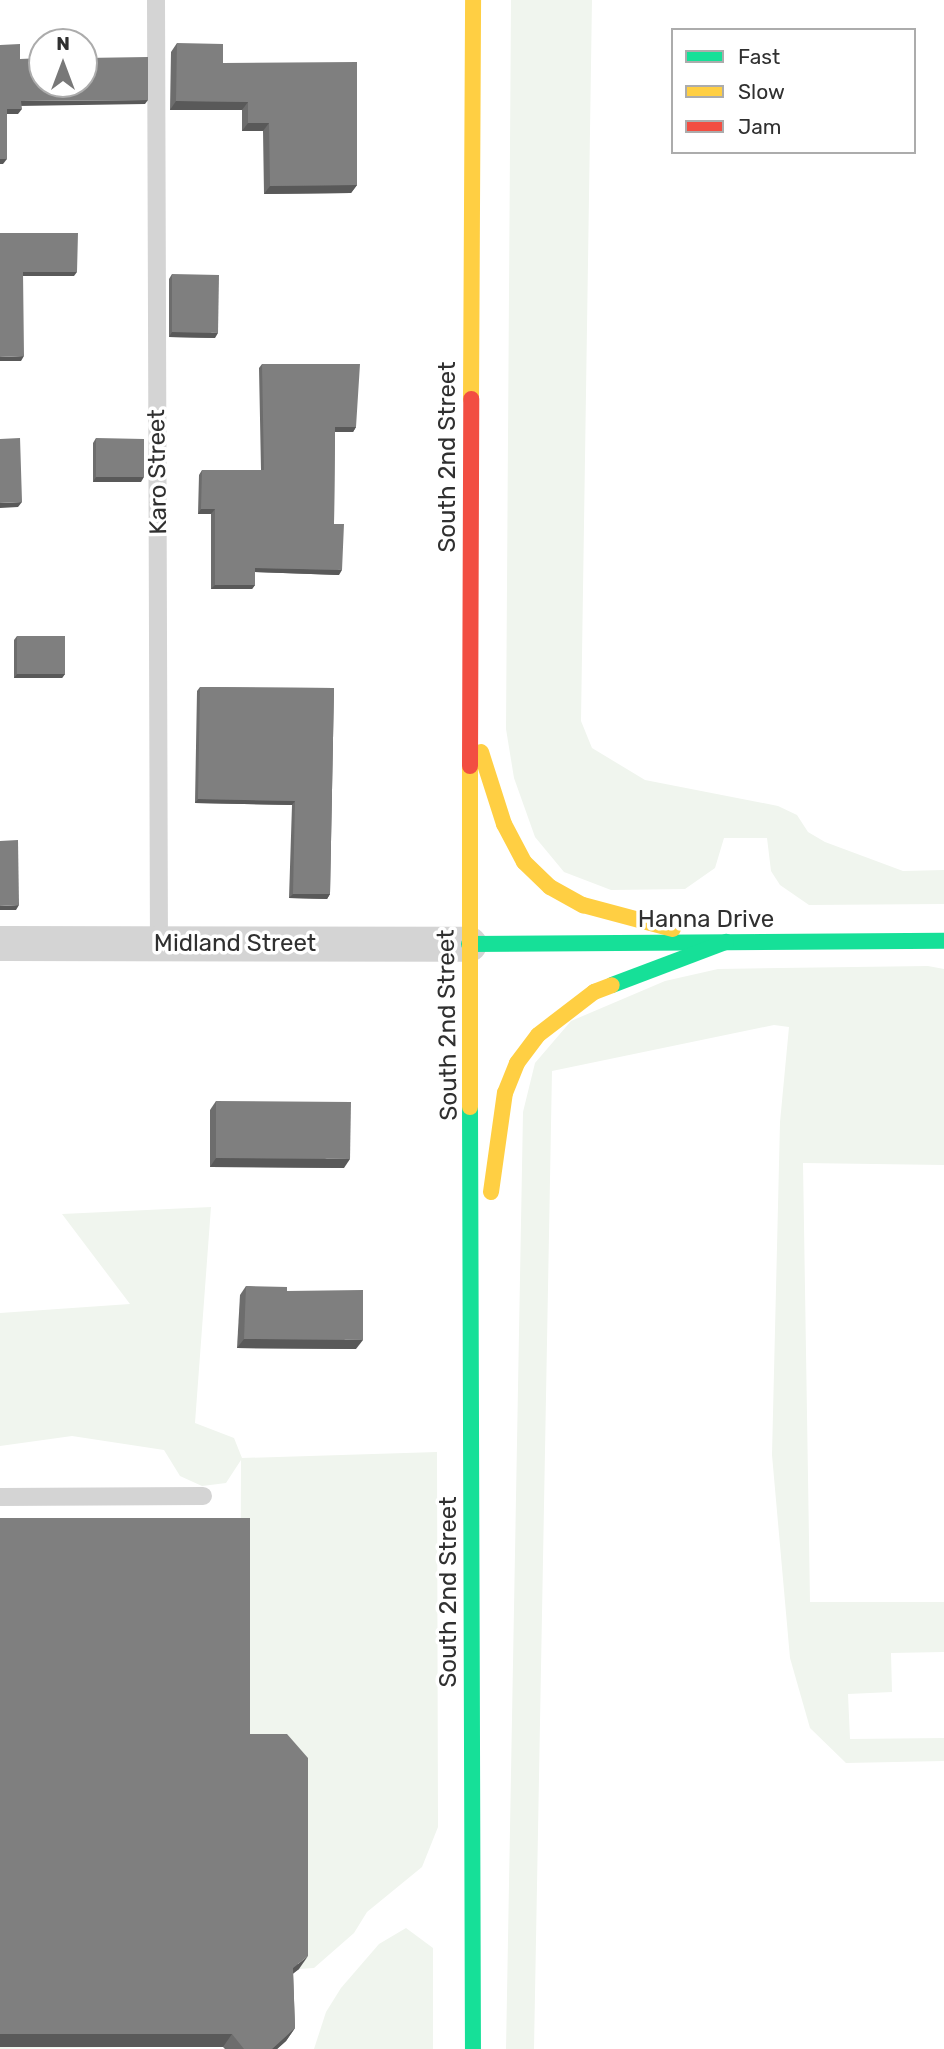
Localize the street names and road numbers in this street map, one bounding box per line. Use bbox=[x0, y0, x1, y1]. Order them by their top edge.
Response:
street label: South 2nd Street bbox=[434, 361, 462, 553]
street label: Karo Street bbox=[143, 409, 173, 535]
street label: Hanna Drive bbox=[638, 906, 774, 934]
street label: South 2nd Street bbox=[432, 929, 464, 1121]
street label: Midland Street bbox=[154, 930, 316, 958]
street label: South 2nd Street bbox=[435, 1496, 463, 1688]

